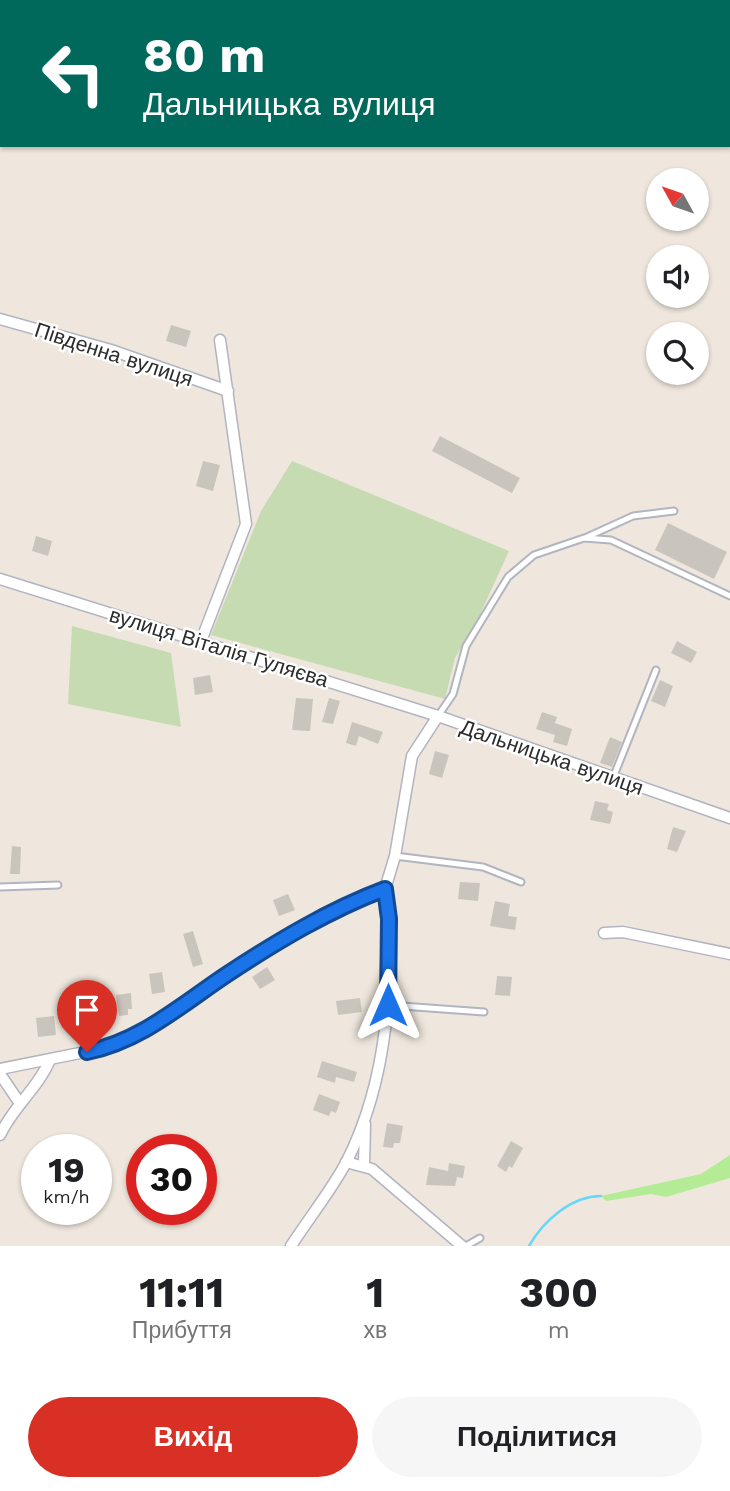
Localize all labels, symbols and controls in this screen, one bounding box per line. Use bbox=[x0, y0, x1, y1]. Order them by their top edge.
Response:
text: 80 m bbox=[143, 26, 265, 84]
icon: left bbox=[28, 28, 119, 119]
text: Дальницька вулиця bbox=[143, 85, 436, 123]
north arrow bbox=[646, 168, 709, 231]
map controls bbox=[646, 168, 709, 385]
button: sound bbox=[646, 245, 709, 308]
street label: Південна вулиця bbox=[32, 317, 196, 391]
button: search bbox=[646, 322, 709, 385]
street label: вулиця Віталія Гуляєва bbox=[107, 602, 332, 692]
street label: Дальницька вулиця bbox=[457, 714, 647, 800]
position arrow bbox=[351, 968, 425, 1042]
pin bbox=[57, 980, 117, 1052]
icon: arrive bbox=[68, 991, 106, 1029]
speed limit sign: 30 bbox=[126, 1134, 217, 1225]
text: 19 bbox=[48, 1149, 85, 1191]
text: km/h bbox=[43, 1186, 90, 1207]
text: 11:11 bbox=[139, 1268, 224, 1317]
text: 1 bbox=[366, 1268, 384, 1317]
text: 300 bbox=[519, 1268, 598, 1317]
text: Прибуття bbox=[132, 1317, 232, 1344]
text: хв bbox=[364, 1317, 387, 1344]
text: m bbox=[548, 1317, 570, 1344]
button: Вихід bbox=[28, 1397, 358, 1477]
button: Поділитися bbox=[372, 1397, 702, 1477]

